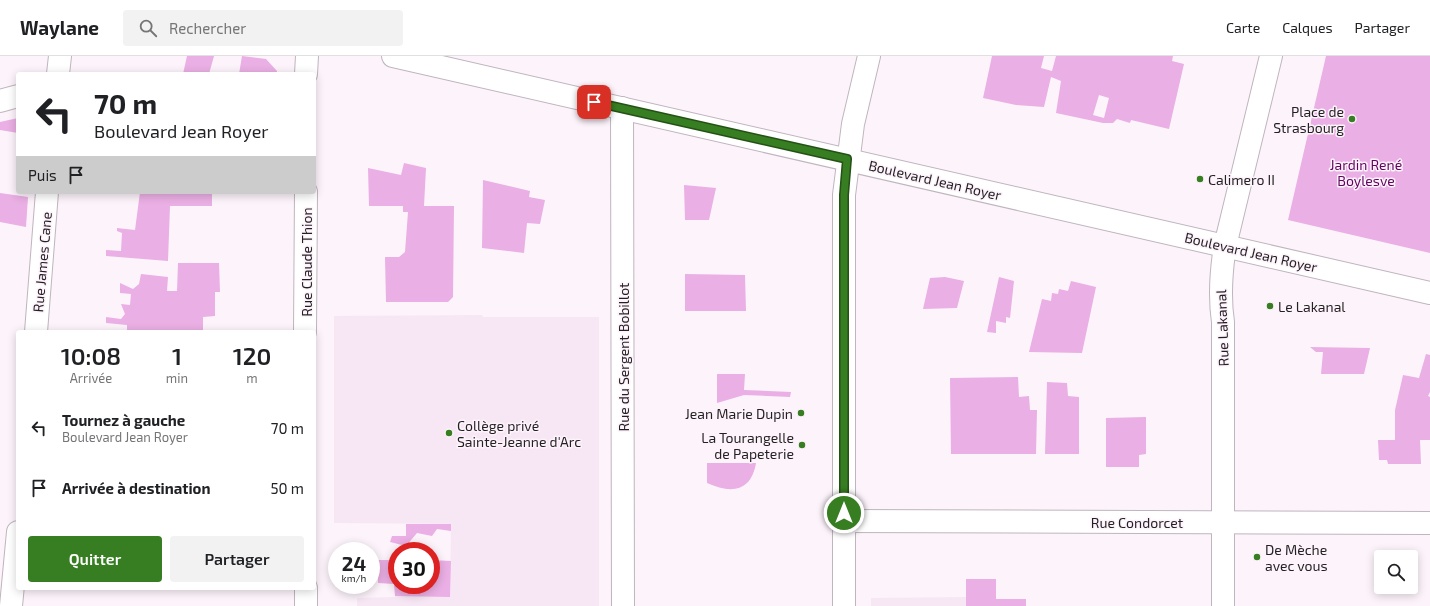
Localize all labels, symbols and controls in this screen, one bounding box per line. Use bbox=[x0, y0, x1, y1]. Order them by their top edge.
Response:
search box bbox=[123, 10, 403, 46]
text: Waylane bbox=[20, 16, 99, 39]
icon: search bbox=[137, 17, 159, 39]
text: Rechercher bbox=[169, 19, 246, 37]
text: Carte bbox=[1226, 19, 1260, 36]
text: Calques bbox=[1282, 19, 1333, 36]
text: Partager bbox=[1355, 19, 1410, 36]
pin bbox=[577, 85, 611, 119]
text: 70 m bbox=[94, 86, 157, 120]
icon: left bbox=[28, 88, 80, 140]
icon: arrive bbox=[583, 91, 605, 113]
place label: Place de Strasbourg bbox=[1273, 103, 1344, 136]
marker: Place de Strasbourg bbox=[1347, 114, 1357, 124]
text: Boulevard Jean Royer bbox=[94, 120, 269, 142]
street label: Boulevard Jean Royer bbox=[867, 156, 1003, 204]
park label: Jardin René Boylesve bbox=[1330, 156, 1402, 189]
icon: arrive bbox=[65, 164, 87, 186]
text: Puis bbox=[28, 166, 57, 184]
place label: Calimero II bbox=[1208, 171, 1275, 188]
marker: Calimero II bbox=[1195, 174, 1205, 184]
street label: Rue Claude Thion bbox=[298, 207, 315, 317]
street label: Rue James Cane bbox=[29, 211, 55, 313]
street label: Boulevard Jean Royer bbox=[1183, 228, 1319, 276]
street label: Rue du Sergent Bobillot bbox=[615, 283, 632, 431]
street label: Rue Lakanal bbox=[1212, 288, 1232, 367]
place label: Le Lakanal bbox=[1278, 298, 1346, 315]
marker: Le Lakanal bbox=[1265, 301, 1275, 311]
text: 10:08 bbox=[61, 341, 121, 370]
text: 1 bbox=[172, 341, 182, 370]
text: 120 bbox=[233, 341, 271, 370]
text: Arrivée bbox=[70, 370, 112, 386]
text: min bbox=[166, 370, 188, 386]
text: m bbox=[246, 370, 258, 386]
place label: Jean Marie Dupin bbox=[685, 405, 793, 422]
marker: Jean Marie Dupin bbox=[796, 408, 806, 418]
text: Tournez à gauche bbox=[62, 411, 185, 429]
icon: left bbox=[28, 417, 50, 439]
place label: Collège privé Sainte-Jeanne d'Arc bbox=[457, 417, 581, 450]
text: 70 m bbox=[271, 419, 304, 437]
marker: Collège privé Sainte-Jeanne d'Arc bbox=[444, 428, 454, 438]
text: Boulevard Jean Royer bbox=[62, 429, 188, 445]
place label: La Tourangelle de Papeterie bbox=[701, 429, 794, 462]
marker: La Tourangelle de Papeterie bbox=[797, 440, 807, 450]
icon: arrive bbox=[28, 477, 50, 499]
text: Arrivée à destination bbox=[62, 479, 210, 497]
text: 50 m bbox=[270, 479, 304, 497]
position arrow bbox=[823, 492, 865, 534]
street label: Rue Condorcet bbox=[1091, 514, 1183, 531]
button: Quitter bbox=[28, 536, 162, 582]
button: Partager bbox=[170, 536, 304, 582]
place label: De Mèche avec vous bbox=[1265, 541, 1328, 574]
speed limit sign: 30 bbox=[388, 542, 440, 594]
map controls bbox=[1374, 550, 1418, 594]
button: search bbox=[1374, 550, 1418, 594]
text: 24 bbox=[342, 551, 366, 575]
marker: De Mèche avec vous bbox=[1252, 552, 1262, 562]
text: km/h bbox=[342, 572, 366, 584]

